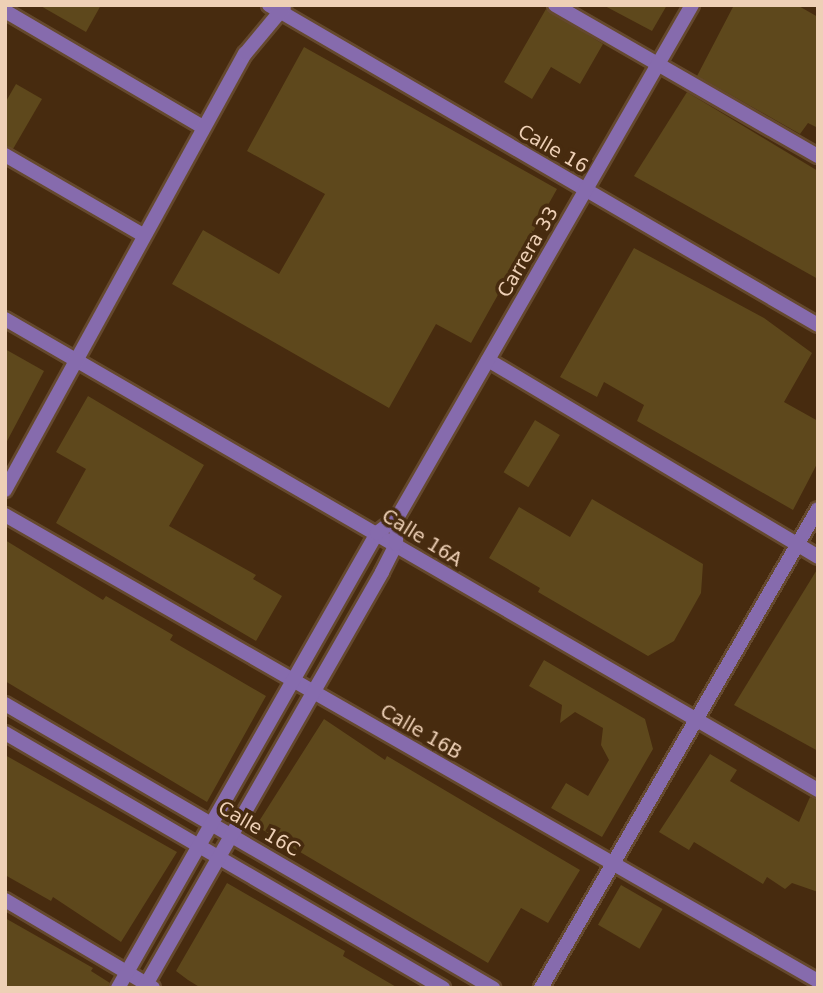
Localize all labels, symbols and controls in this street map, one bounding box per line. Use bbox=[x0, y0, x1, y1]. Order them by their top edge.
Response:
street label: Calle 16 bbox=[514, 120, 592, 178]
street label: Carrera 33 bbox=[493, 203, 563, 301]
street label: Calle 16A bbox=[378, 504, 466, 572]
street label: Calle 16B bbox=[376, 700, 466, 764]
street label: Calle 16C bbox=[214, 796, 304, 862]

